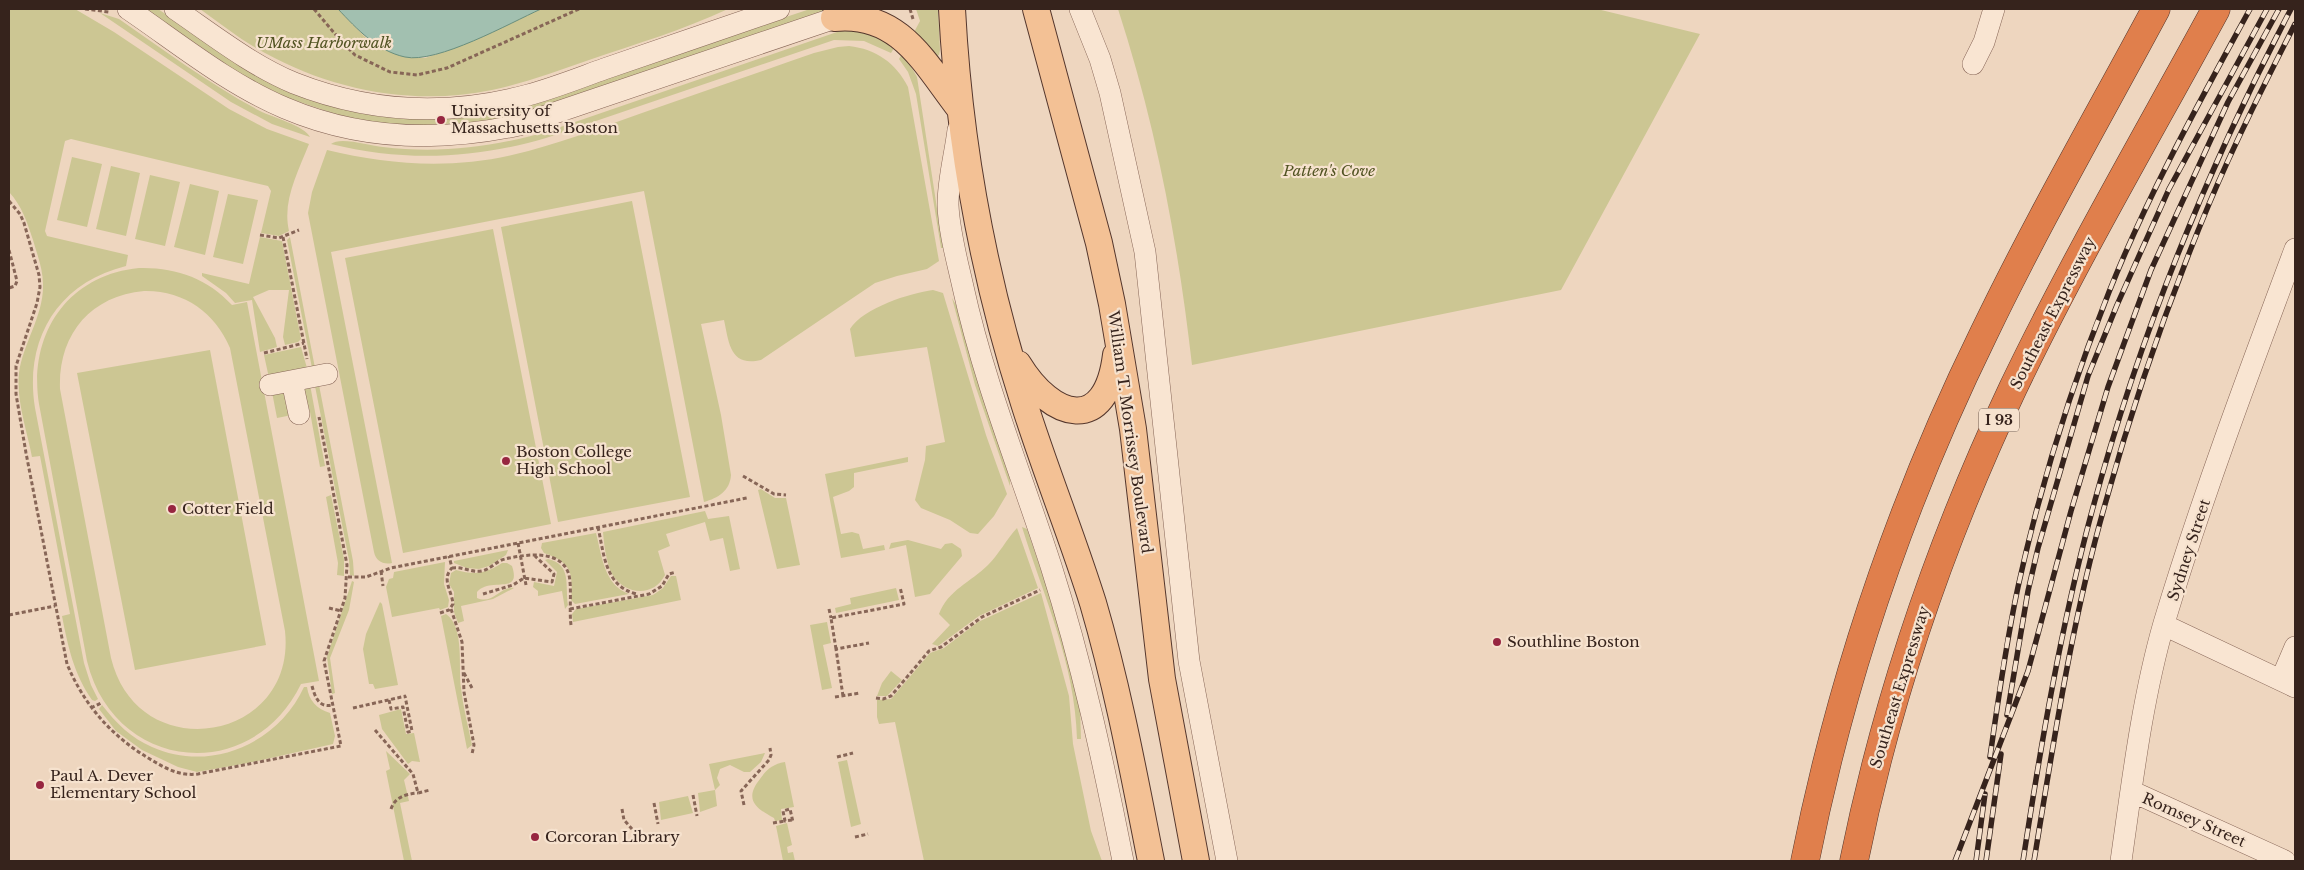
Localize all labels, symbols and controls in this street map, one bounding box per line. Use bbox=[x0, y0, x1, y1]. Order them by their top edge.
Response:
park label: UMass Harborwalk bbox=[256, 33, 392, 52]
place label: University of Massachusetts Boston bbox=[451, 101, 618, 137]
marker: University of Massachusetts Boston bbox=[435, 114, 447, 126]
park label: Patten's Cove bbox=[1282, 161, 1375, 180]
street label: Southeast Expressway bbox=[2006, 233, 2100, 392]
street label: William T. Morrissey Boulevard bbox=[1104, 308, 1157, 555]
road number: I 93 bbox=[1979, 408, 2019, 432]
place label: Boston College High School bbox=[516, 442, 632, 478]
marker: Boston College High School bbox=[500, 455, 512, 467]
street label: Sydney Street bbox=[2163, 496, 2214, 603]
place label: Cotter Field bbox=[182, 499, 274, 518]
marker: Cotter Field bbox=[166, 503, 178, 515]
street label: Southeast Expressway bbox=[1866, 603, 1933, 770]
place label: Southline Boston bbox=[1507, 632, 1640, 651]
marker: Southline Boston bbox=[1491, 636, 1503, 648]
place label: Paul A. Dever Elementary School bbox=[50, 766, 197, 802]
marker: Paul A. Dever Elementary School bbox=[34, 779, 46, 791]
street label: Romsey Street bbox=[2139, 788, 2249, 851]
place label: Corcoran Library bbox=[545, 827, 680, 846]
marker: Corcoran Library bbox=[529, 831, 541, 843]

